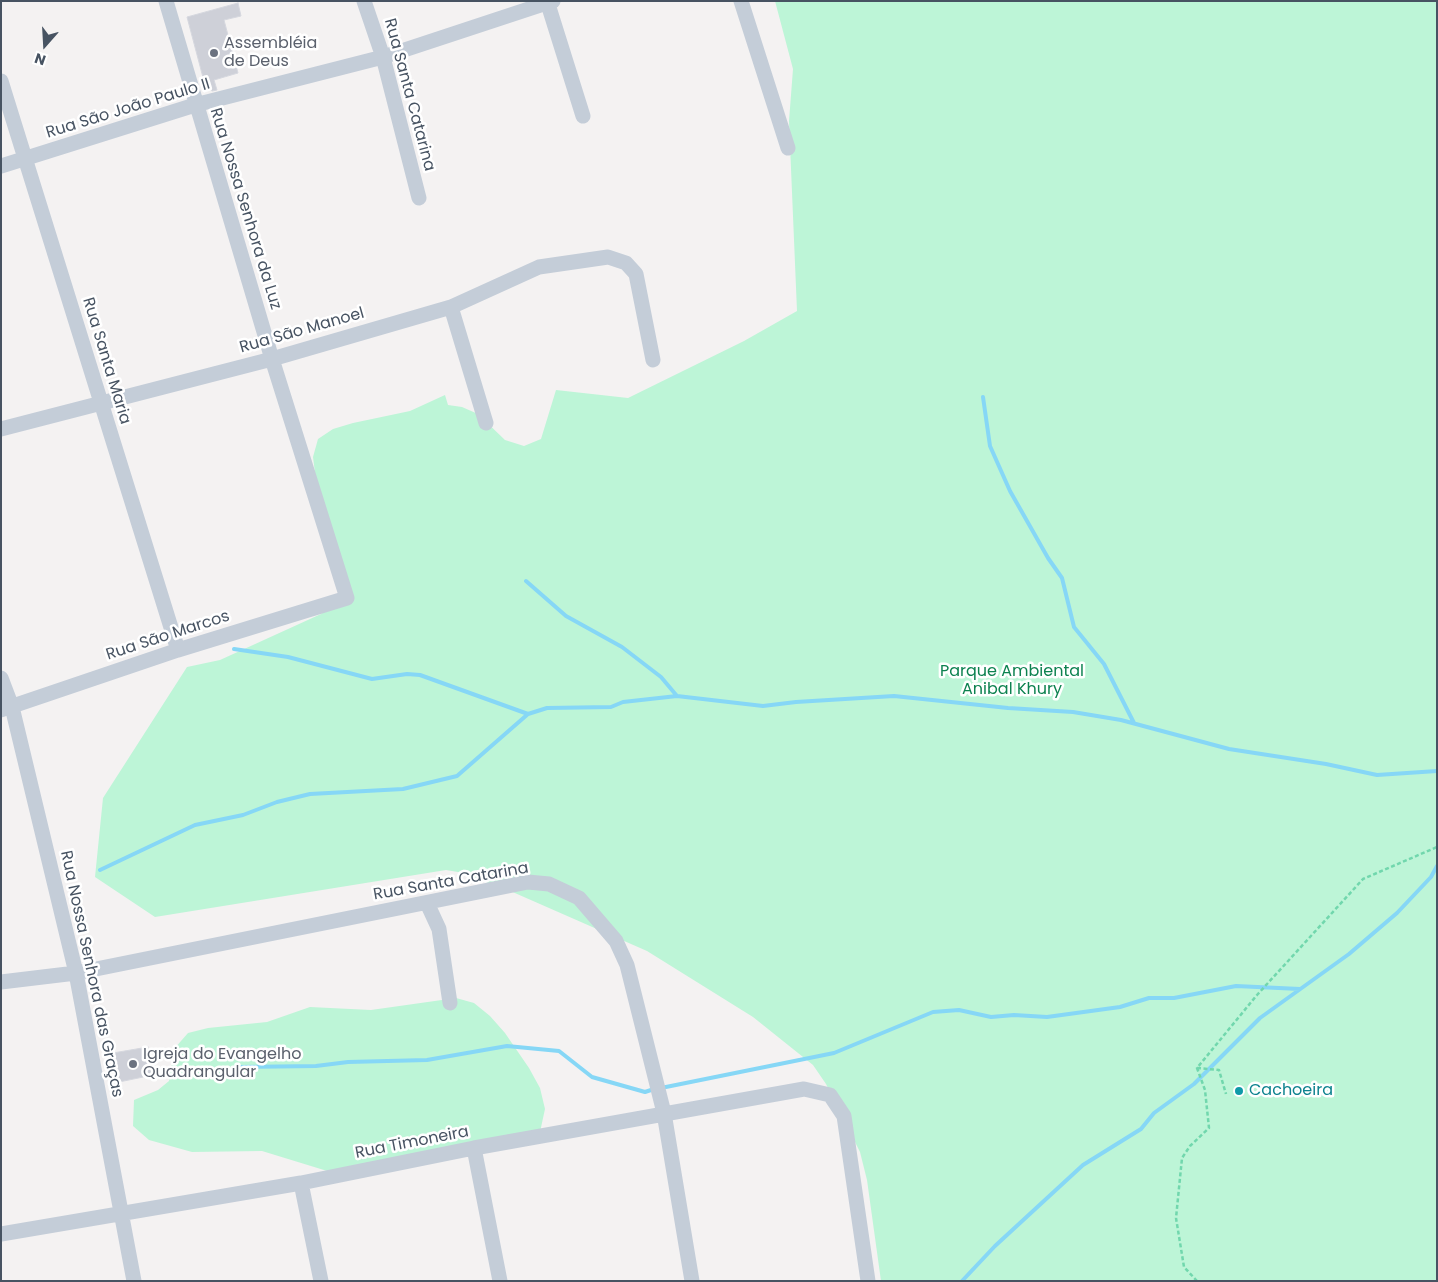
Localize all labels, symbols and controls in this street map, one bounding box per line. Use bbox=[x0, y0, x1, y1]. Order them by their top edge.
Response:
street label: Rua Santa Catarina bbox=[379, 17, 439, 173]
north arrow bbox=[20, 20, 70, 70]
place label: Assembléia de Deus bbox=[224, 34, 317, 72]
marker: Assembléia de Deus bbox=[208, 47, 220, 59]
text: N bbox=[32, 48, 48, 70]
street label: Rua São João Paulo II bbox=[44, 75, 212, 143]
street label: Rua Nossa Senhora da Luz bbox=[205, 106, 285, 312]
street label: Rua Santa Maria bbox=[78, 295, 134, 427]
street label: Rua São Manoel bbox=[237, 304, 367, 358]
street label: Rua São Marcos bbox=[104, 607, 232, 665]
park label: Parque Ambiental Anibal Khury bbox=[940, 662, 1084, 700]
street label: Rua Nossa Senhora das Graças bbox=[55, 849, 127, 1099]
street label: Rua Santa Catarina bbox=[372, 859, 530, 905]
place label: Igreja do Evangelho Quadrangular bbox=[143, 1045, 301, 1083]
marker: Igreja do Evangelho Quadrangular bbox=[127, 1058, 139, 1070]
place label: Cachoeira bbox=[1249, 1081, 1333, 1101]
marker: Cachoeira bbox=[1233, 1085, 1245, 1097]
street label: Rua Timoneira bbox=[354, 1123, 470, 1163]

